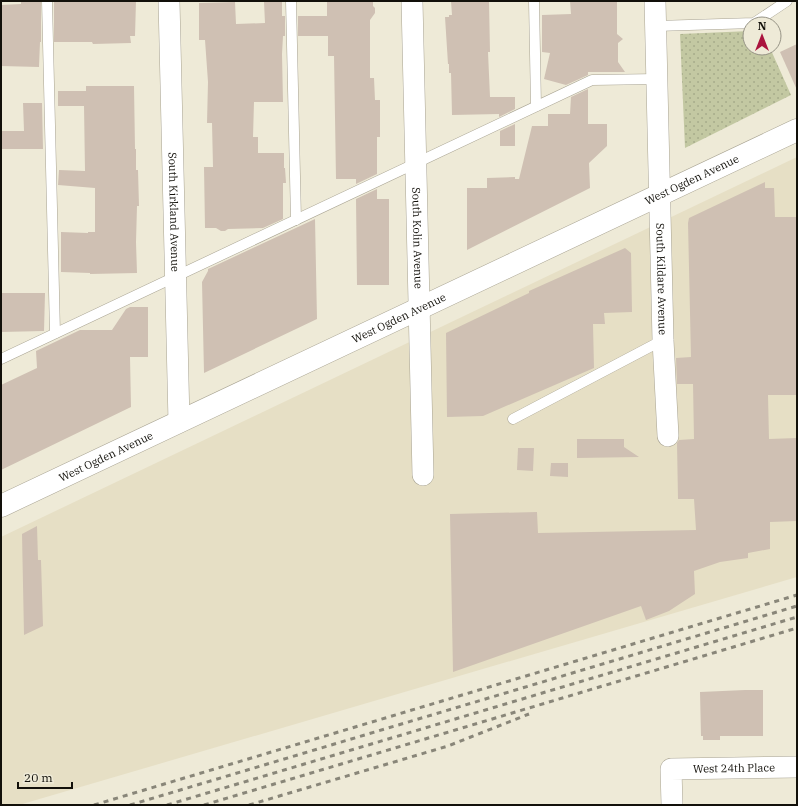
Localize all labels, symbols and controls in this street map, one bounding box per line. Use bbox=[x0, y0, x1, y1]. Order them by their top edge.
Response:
north arrow bbox=[742, 16, 782, 56]
text: N bbox=[758, 19, 767, 33]
street label: West Ogden Avenue bbox=[642, 151, 741, 208]
street label: South Kirkland Avenue bbox=[166, 152, 182, 272]
street label: South Kolin Avenue bbox=[409, 187, 426, 289]
street label: South Kildare Avenue bbox=[653, 223, 670, 335]
street label: West Ogden Avenue bbox=[350, 290, 448, 346]
street label: West Ogden Avenue bbox=[57, 428, 155, 485]
street label: West 24th Place bbox=[693, 760, 775, 776]
scale bar bbox=[18, 764, 72, 790]
text: 20 m bbox=[24, 770, 53, 785]

